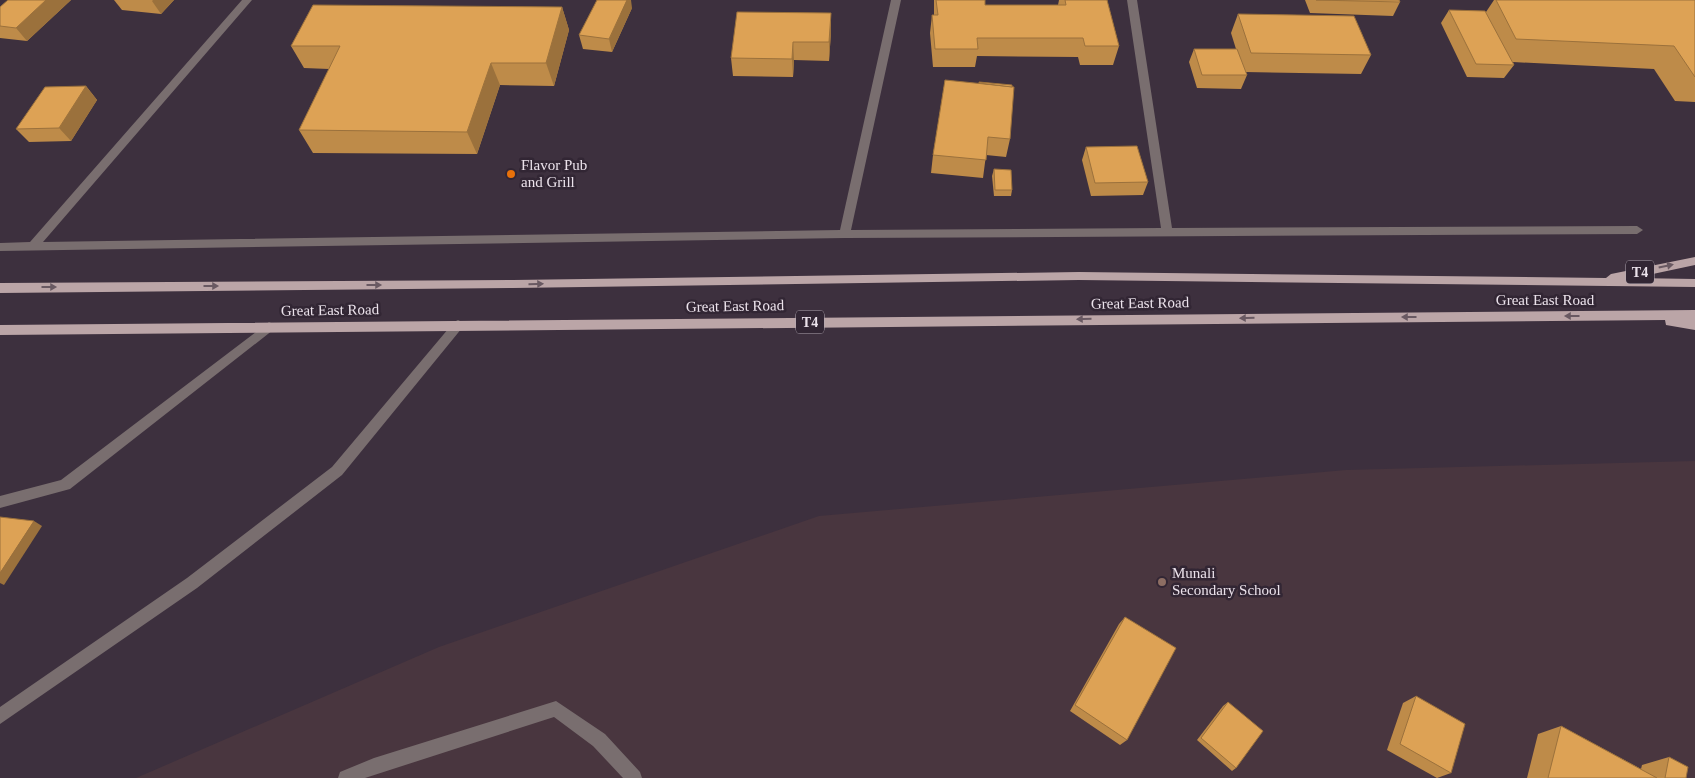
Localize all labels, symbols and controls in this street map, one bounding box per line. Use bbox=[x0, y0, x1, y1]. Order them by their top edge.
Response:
place label: Flavor Pub and Grill bbox=[521, 157, 587, 190]
marker: Flavor Pub and Grill bbox=[505, 168, 517, 180]
road number: T4 bbox=[1626, 260, 1654, 284]
one-way arrow bbox=[1659, 262, 1674, 270]
one-way arrow bbox=[528, 280, 544, 288]
one-way arrow bbox=[366, 281, 382, 289]
one-way arrow bbox=[203, 282, 219, 290]
one-way arrow bbox=[41, 283, 57, 291]
street label: Great East Road bbox=[1496, 292, 1595, 308]
street label: Great East Road bbox=[1091, 294, 1190, 312]
street label: Great East Road bbox=[686, 297, 785, 315]
street label: Great East Road bbox=[281, 301, 380, 319]
road number: T4 bbox=[796, 311, 824, 334]
one-way arrow bbox=[1563, 312, 1579, 320]
one-way arrow bbox=[1401, 313, 1417, 321]
one-way arrow bbox=[1238, 314, 1254, 322]
one-way arrow bbox=[1076, 315, 1092, 323]
place label: Munali Secondary School bbox=[1172, 565, 1281, 598]
marker: Munali Secondary School bbox=[1156, 576, 1168, 588]

